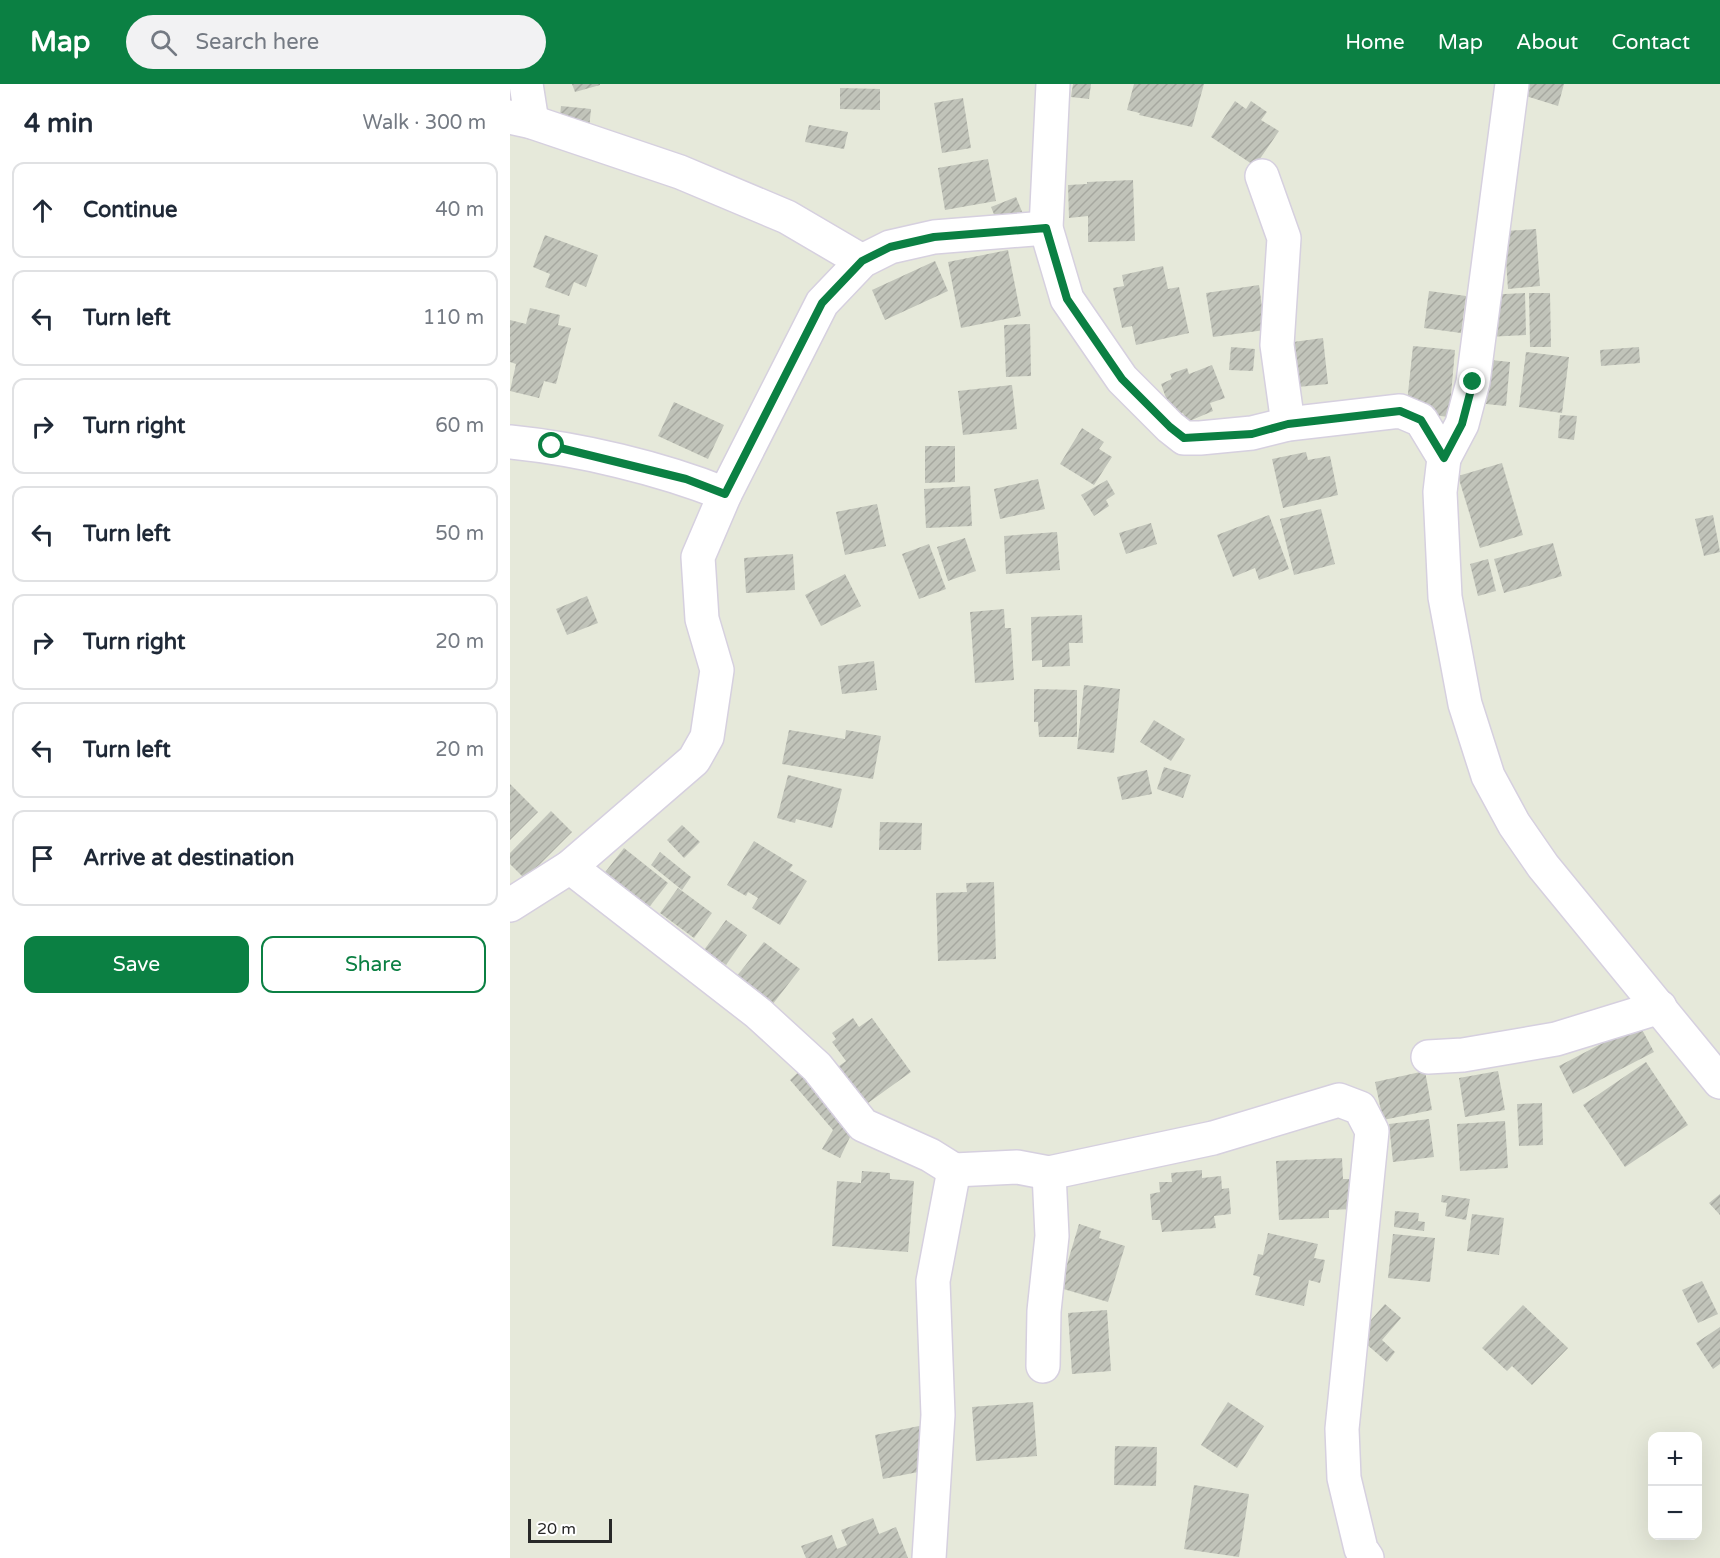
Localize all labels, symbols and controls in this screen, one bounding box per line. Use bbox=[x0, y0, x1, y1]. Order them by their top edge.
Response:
search box bbox=[126, 15, 546, 69]
text: Map bbox=[30, 25, 90, 59]
icon: search bbox=[147, 26, 180, 59]
text: Search here bbox=[195, 29, 319, 55]
text: Home bbox=[1345, 30, 1405, 55]
text: Map bbox=[1438, 30, 1483, 55]
text: About bbox=[1516, 30, 1578, 55]
text: Contact bbox=[1611, 30, 1690, 55]
text: 4 min bbox=[24, 108, 93, 139]
text: Walk · 300 m bbox=[363, 111, 486, 135]
icon: ahead bbox=[26, 194, 59, 227]
text: Continue bbox=[83, 197, 178, 223]
text: 40 m bbox=[435, 198, 484, 222]
icon: left bbox=[26, 302, 59, 335]
text: Turn left bbox=[83, 305, 171, 331]
text: 110 m bbox=[423, 306, 484, 330]
route end bbox=[1459, 368, 1485, 394]
icon: right bbox=[26, 410, 59, 443]
text: Turn right bbox=[83, 413, 185, 439]
text: 60 m bbox=[435, 414, 484, 438]
route start bbox=[538, 432, 564, 458]
icon: left bbox=[26, 518, 59, 551]
text: Turn left bbox=[83, 521, 171, 547]
text: 50 m bbox=[435, 522, 484, 546]
icon: right bbox=[26, 626, 59, 659]
text: Turn right bbox=[83, 629, 185, 655]
text: 20 m bbox=[435, 630, 484, 654]
icon: left bbox=[26, 734, 59, 767]
text: Turn left bbox=[83, 737, 171, 763]
text: 20 m bbox=[435, 738, 484, 762]
icon: arrive bbox=[26, 842, 59, 875]
text: Arrive at destination bbox=[83, 845, 294, 871]
button: Save bbox=[24, 936, 249, 993]
button: Share bbox=[261, 936, 486, 993]
map controls bbox=[1648, 1432, 1702, 1540]
button: + bbox=[1648, 1432, 1702, 1486]
button: − bbox=[1648, 1486, 1702, 1540]
scale bar bbox=[528, 1516, 612, 1544]
text: 20 m bbox=[537, 1519, 576, 1539]

